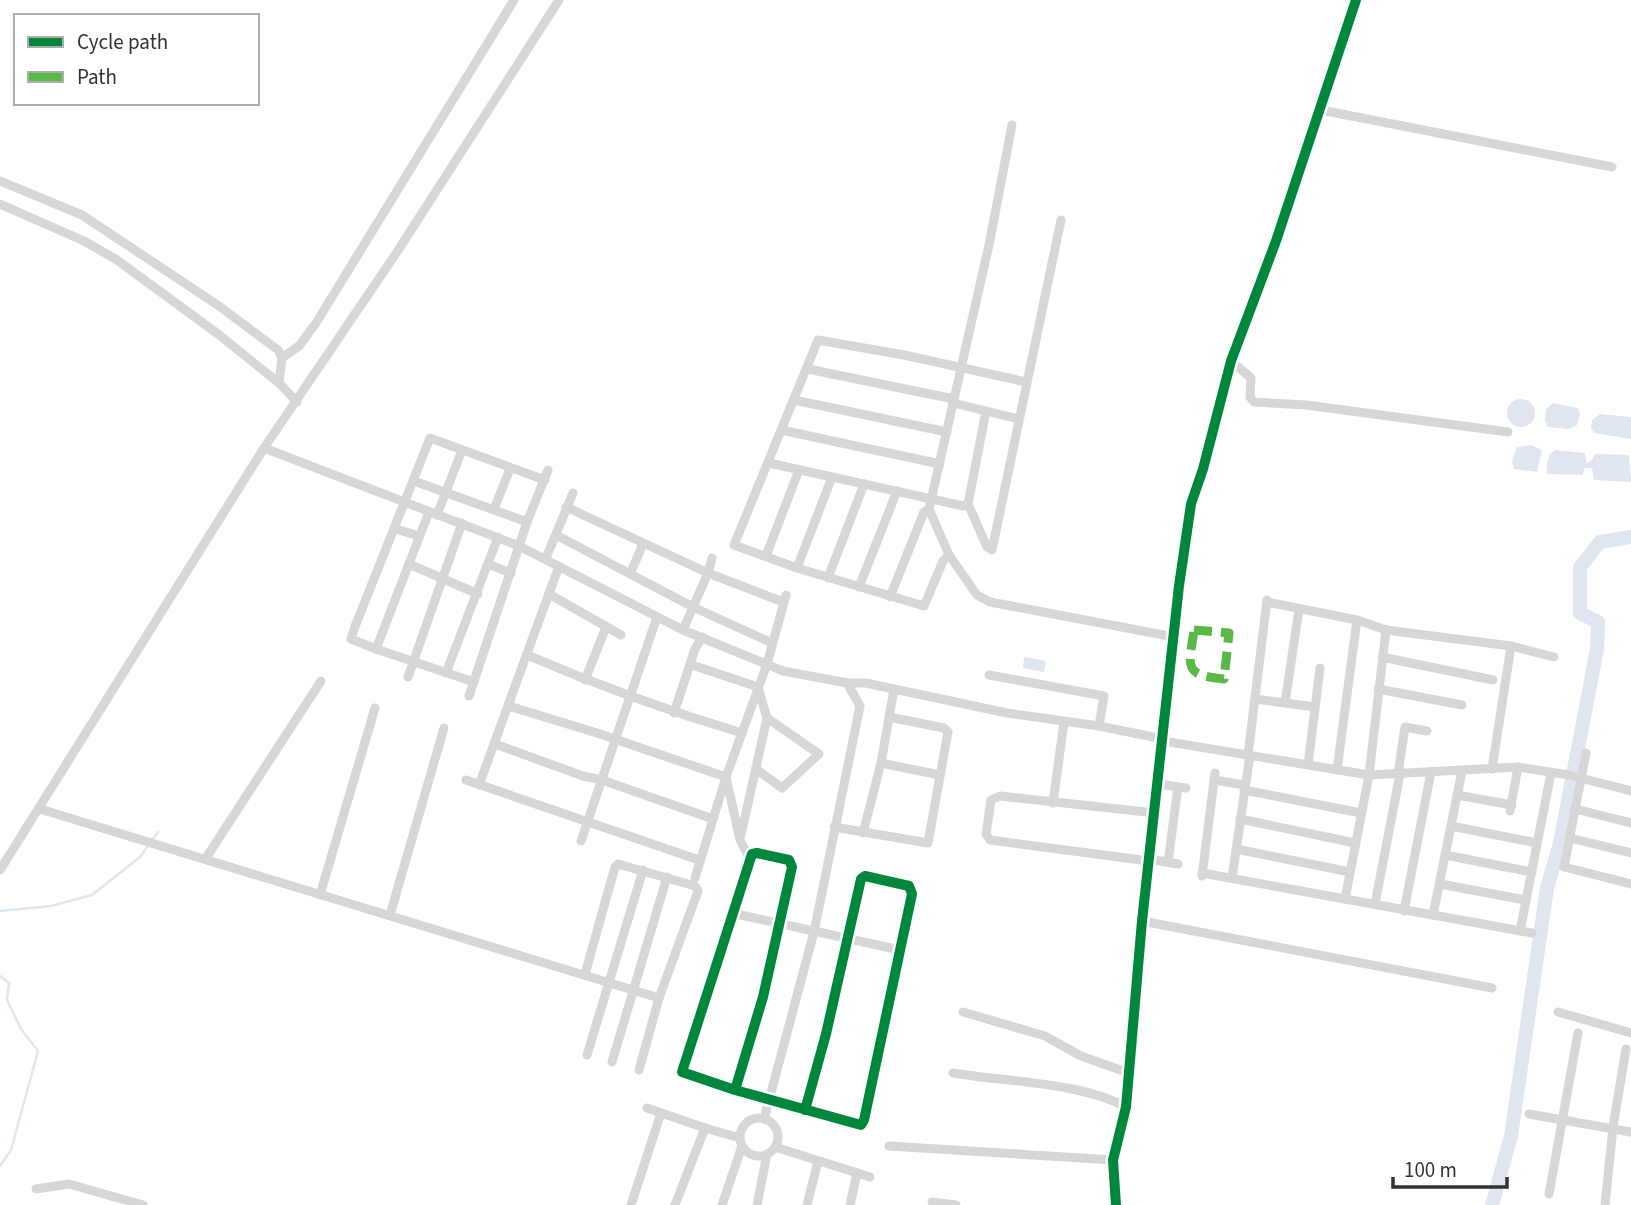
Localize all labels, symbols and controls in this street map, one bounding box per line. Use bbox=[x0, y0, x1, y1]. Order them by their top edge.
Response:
legend bbox=[14, 14, 259, 105]
text: Cycle path bbox=[77, 27, 168, 57]
text: Path bbox=[77, 62, 117, 92]
scale bar bbox=[1393, 1146, 1507, 1190]
text: 100 m bbox=[1404, 1155, 1457, 1185]

